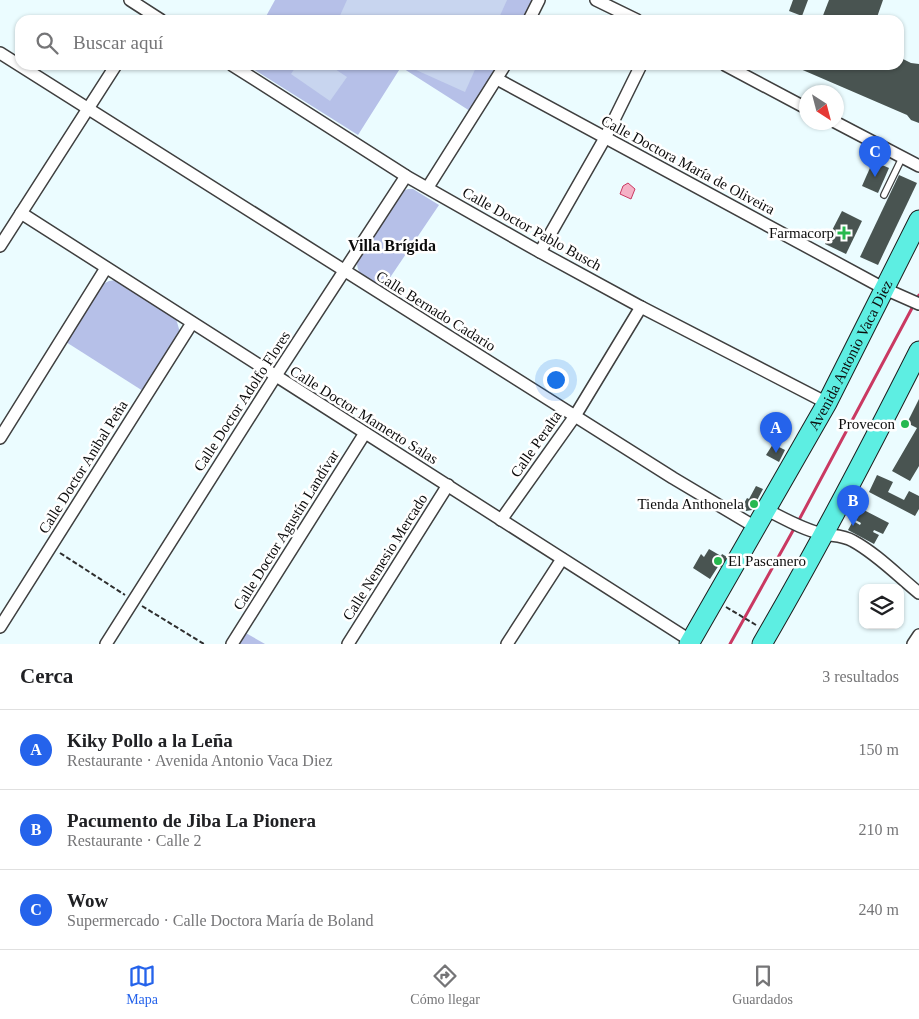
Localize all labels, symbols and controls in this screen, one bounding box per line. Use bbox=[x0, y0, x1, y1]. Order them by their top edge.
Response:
search box bbox=[15, 15, 904, 70]
icon: search bbox=[33, 29, 61, 57]
text: Buscar aquí bbox=[73, 32, 163, 53]
north arrow bbox=[799, 85, 844, 130]
street label: Calle Doctora María de Oliveira bbox=[599, 112, 778, 218]
pin: C bbox=[859, 136, 891, 177]
street label: Calle Doctor Pablo Busch bbox=[460, 184, 605, 274]
place label: Farmacorp bbox=[769, 225, 834, 241]
marker: Farmacorp bbox=[838, 227, 850, 239]
district label: Villa Brígida bbox=[348, 237, 436, 255]
street label: Calle Bernado Cadario bbox=[373, 268, 499, 354]
street label: Avenida Antonio Vaca Diez bbox=[805, 277, 896, 433]
street label: Calle Doctor Adolfo Flores bbox=[191, 328, 293, 474]
street label: Calle Doctor Mamerto Salas bbox=[287, 363, 441, 467]
your location bbox=[543, 367, 569, 393]
street label: Calle Doctor Anibal Peña bbox=[35, 397, 131, 536]
street label: Calle Peralta bbox=[507, 408, 565, 480]
pin: A bbox=[760, 412, 792, 453]
place label: Provecon bbox=[838, 416, 895, 432]
marker: Provecon bbox=[899, 418, 911, 430]
street label: Calle Doctor Agustín Landívar bbox=[230, 447, 342, 613]
pin: B bbox=[837, 485, 869, 526]
street label: Calle Nemesio Mercado bbox=[340, 491, 430, 623]
place label: Tienda Anthonela bbox=[637, 496, 744, 512]
marker: Tienda Anthonela bbox=[748, 498, 760, 510]
place label: El Pascanero bbox=[728, 553, 806, 569]
marker: El Pascanero bbox=[712, 555, 724, 567]
map controls bbox=[859, 584, 904, 629]
button: layers bbox=[859, 584, 904, 629]
text: Cerca bbox=[20, 664, 73, 688]
text: 3 resultados bbox=[822, 668, 899, 685]
text: Kiky Pollo a la Leña bbox=[67, 730, 233, 751]
text: A bbox=[30, 741, 42, 758]
text: 150 m bbox=[859, 741, 899, 758]
text: Restaurante · Avenida Antonio Vaca Diez bbox=[67, 752, 333, 769]
text: Pacumento de Jiba La Pionera bbox=[67, 810, 316, 831]
text: B bbox=[31, 821, 41, 838]
text: 210 m bbox=[859, 821, 899, 838]
text: Restaurante · Calle 2 bbox=[67, 832, 202, 849]
text: Wow bbox=[67, 890, 108, 911]
text: C bbox=[30, 901, 42, 918]
text: 240 m bbox=[859, 901, 899, 918]
text: Supermercado · Calle Doctora María de Boland bbox=[67, 912, 374, 929]
tab: Mapa bbox=[126, 962, 158, 1008]
tab: Cómo llegar bbox=[410, 962, 480, 1008]
tab: Guardados bbox=[732, 962, 793, 1008]

